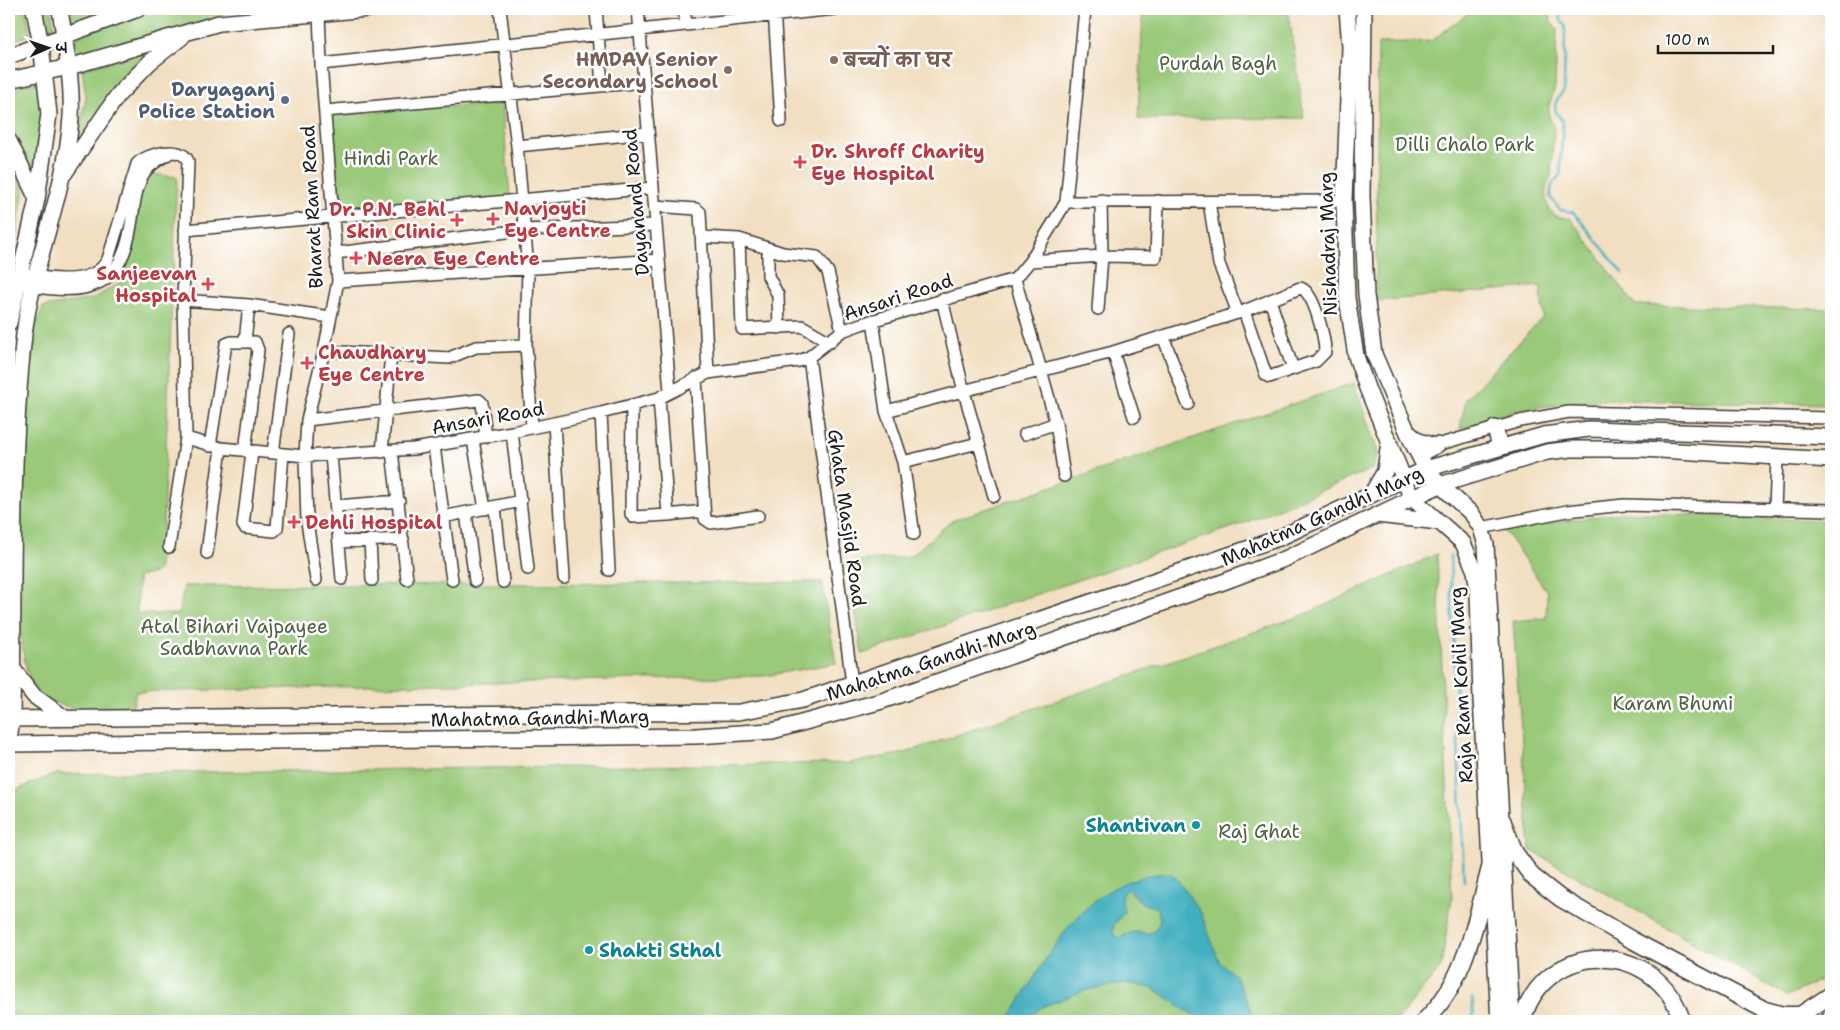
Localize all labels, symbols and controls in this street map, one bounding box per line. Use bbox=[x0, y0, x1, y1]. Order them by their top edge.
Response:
north arrow bbox=[22, 22, 72, 72]
scale bar bbox=[1658, 22, 1772, 54]
text: 100 m bbox=[1665, 30, 1710, 50]
text: उ bbox=[52, 41, 70, 54]
place label: बच्चों का घर bbox=[842, 45, 953, 73]
place label: HMDAV Senior Secondary School bbox=[542, 47, 718, 94]
park label: Purdah Bagh bbox=[1159, 51, 1277, 76]
marker: बच्चों का घर bbox=[828, 54, 840, 66]
marker: HMDAV Senior Secondary School bbox=[722, 64, 734, 76]
place label: Daryaganj Police Station bbox=[138, 77, 275, 124]
marker: Daryaganj Police Station bbox=[279, 94, 291, 106]
street label: Bharat Ram Road bbox=[295, 125, 329, 289]
street label: Dayanand Road bbox=[617, 127, 655, 277]
park label: Dilli Chalo Park bbox=[1395, 132, 1535, 157]
place label: Dr. Shroff Charity Eye Hospital bbox=[811, 139, 985, 186]
park label: Hindi Park bbox=[344, 146, 439, 171]
marker: Dr. Shroff Charity Eye Hospital bbox=[793, 155, 807, 169]
street label: Nishadraj Marg bbox=[1313, 172, 1343, 316]
place label: Navjoyti Eye Centre bbox=[504, 196, 611, 243]
place label: Dr. P.N. Behl Skin Clinic bbox=[329, 197, 446, 244]
marker: Navjoyti Eye Centre bbox=[486, 212, 500, 226]
marker: Dr. P.N. Behl Skin Clinic bbox=[450, 213, 464, 227]
place label: Neera Eye Centre bbox=[367, 246, 540, 271]
marker: Neera Eye Centre bbox=[349, 251, 363, 265]
place label: Sanjeevan Hospital bbox=[96, 261, 197, 308]
street label: Ansari Road bbox=[840, 268, 956, 326]
marker: Sanjeevan Hospital bbox=[201, 277, 215, 291]
place label: Chaudhary Eye Centre bbox=[318, 340, 427, 387]
marker: Chaudhary Eye Centre bbox=[300, 356, 314, 370]
street label: Ansari Road bbox=[430, 396, 546, 440]
street label: Ghata Masjid Road bbox=[822, 428, 872, 608]
street label: Mahatma Gandhi Marg bbox=[1217, 460, 1427, 572]
place label: Dehli Hospital bbox=[305, 510, 443, 535]
marker: Dehli Hospital bbox=[287, 515, 301, 529]
street label: Raja Ram Kohli Marg bbox=[1443, 586, 1479, 784]
park label: Atal Bihari Vajpayee Sadbhavna Park bbox=[140, 614, 328, 661]
street label: Mahatma Gandhi Marg bbox=[823, 615, 1039, 707]
park label: Karam Bhumi bbox=[1613, 691, 1733, 716]
street label: Mahatma Gandhi Marg bbox=[431, 704, 649, 732]
place label: Shantivan bbox=[1086, 813, 1186, 838]
marker: Shantivan bbox=[1190, 819, 1202, 831]
park label: Raj Ghat bbox=[1218, 819, 1300, 844]
place label: Shakti Sthal bbox=[599, 938, 722, 963]
marker: Shakti Sthal bbox=[583, 944, 595, 956]

